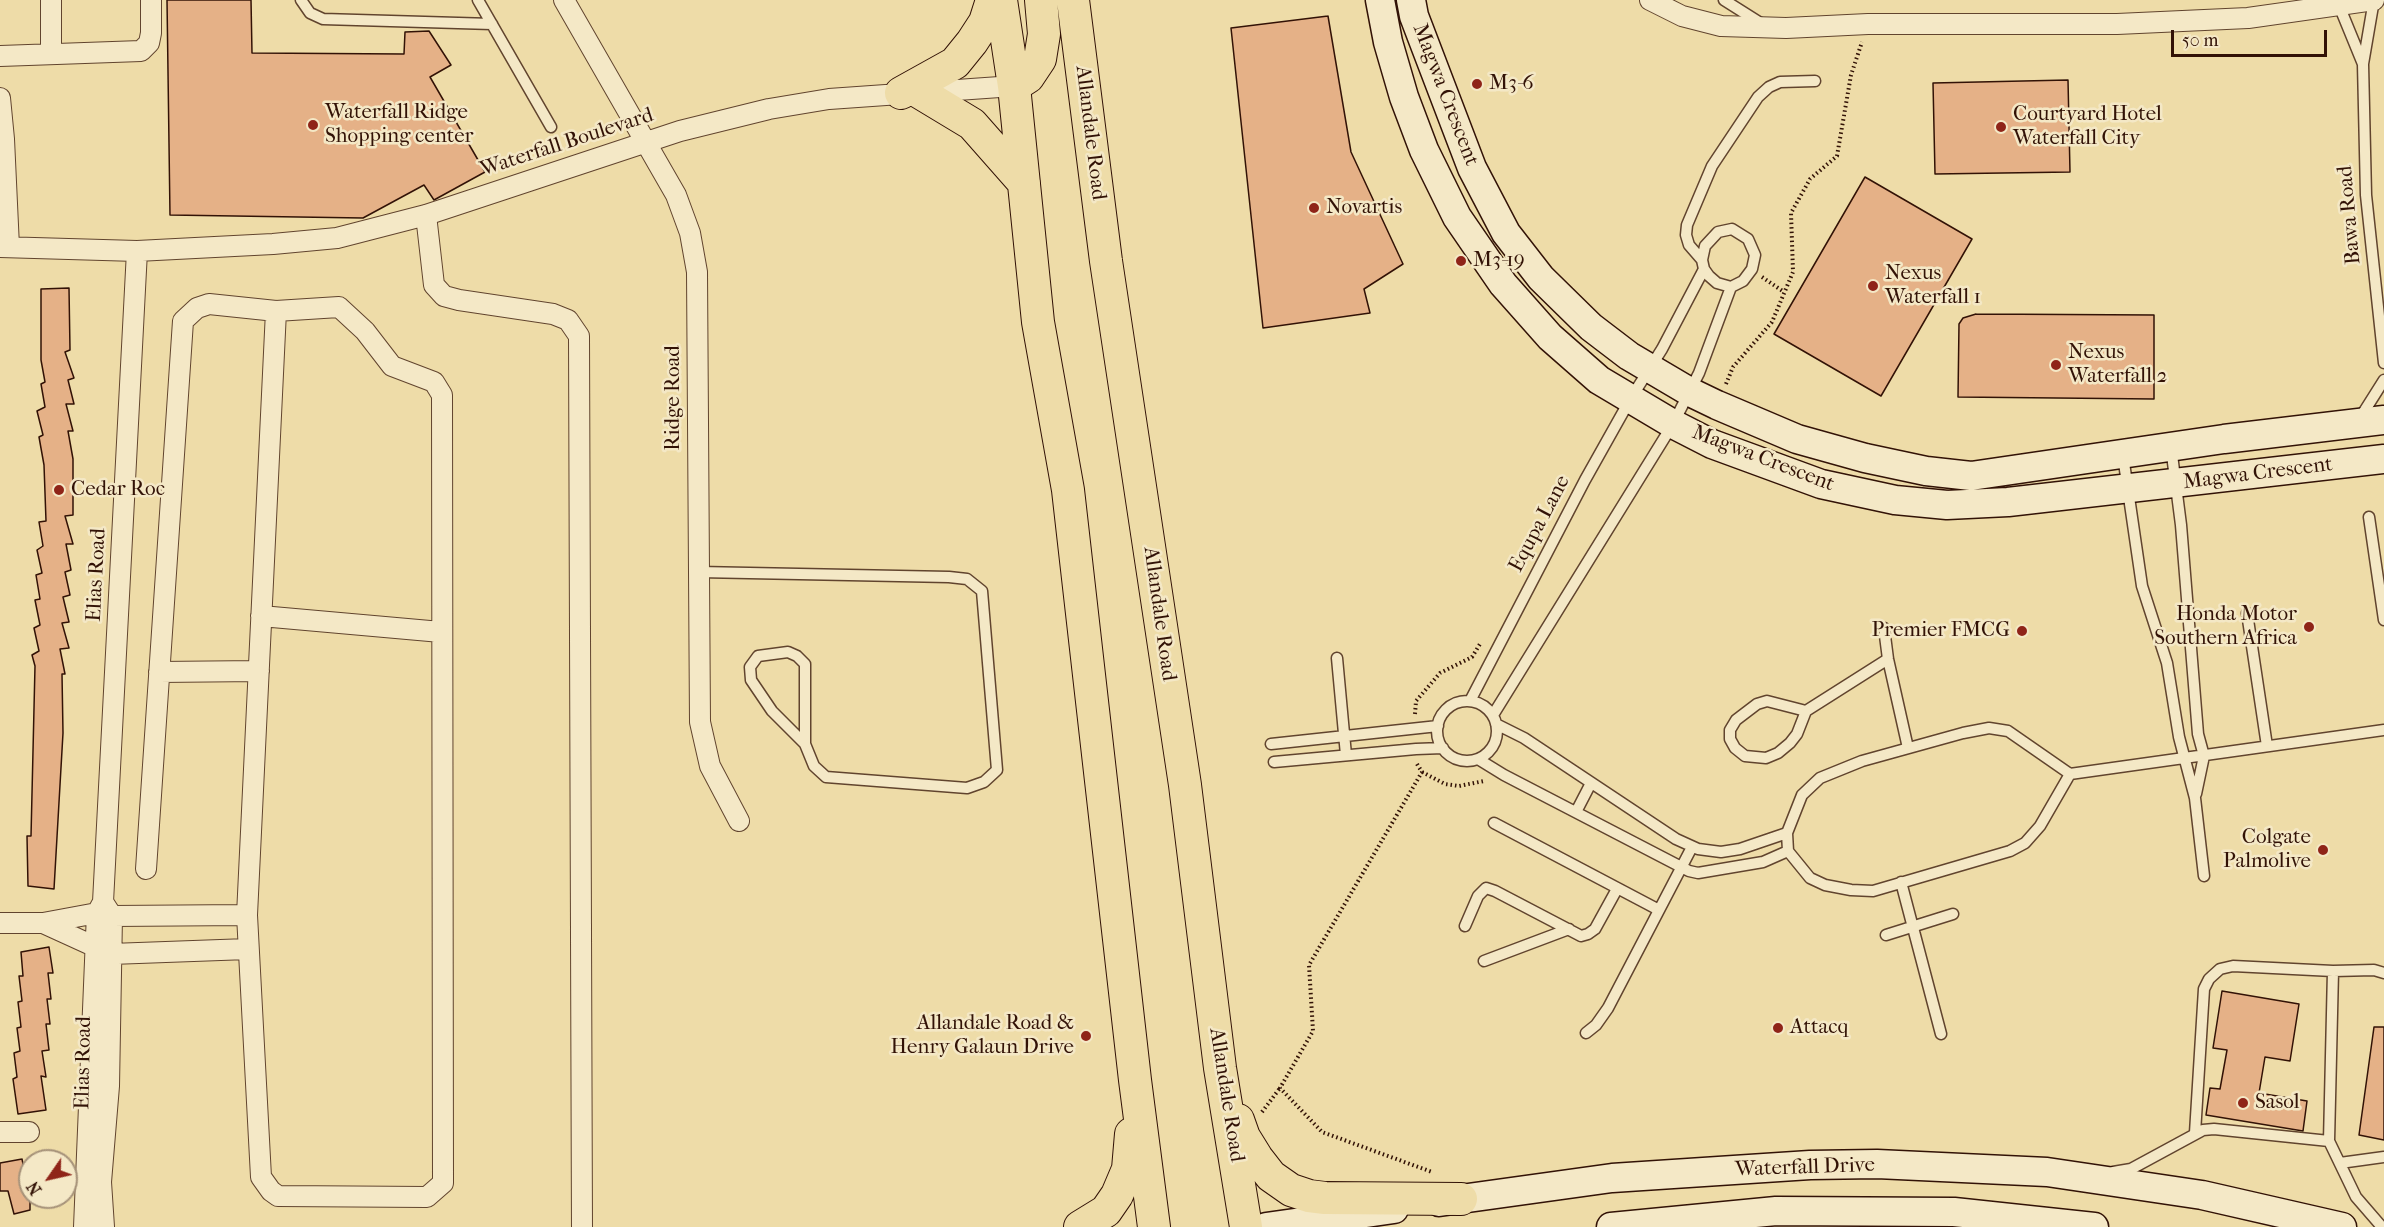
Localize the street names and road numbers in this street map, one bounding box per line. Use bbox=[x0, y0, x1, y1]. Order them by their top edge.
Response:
street label: Magwa Crescent bbox=[1406, 20, 1484, 170]
street label: Allandale Road bbox=[1069, 64, 1111, 202]
street label: Waterfall Boulevard bbox=[477, 103, 657, 183]
street label: Bawa Road bbox=[2333, 164, 2367, 266]
street label: Ridge Road bbox=[661, 345, 687, 451]
street label: Magwa Crescent bbox=[1688, 420, 1838, 498]
street label: Magwa Crescent bbox=[2182, 452, 2334, 496]
street label: Equpa Lane bbox=[1504, 471, 1576, 577]
street label: Elias Road bbox=[82, 528, 112, 622]
street label: Allandale Road bbox=[1137, 545, 1181, 683]
street label: Elias Road bbox=[71, 1016, 97, 1110]
street label: Allandale Road bbox=[1203, 1026, 1249, 1164]
street label: Waterfall Drive bbox=[1735, 1153, 1875, 1183]

